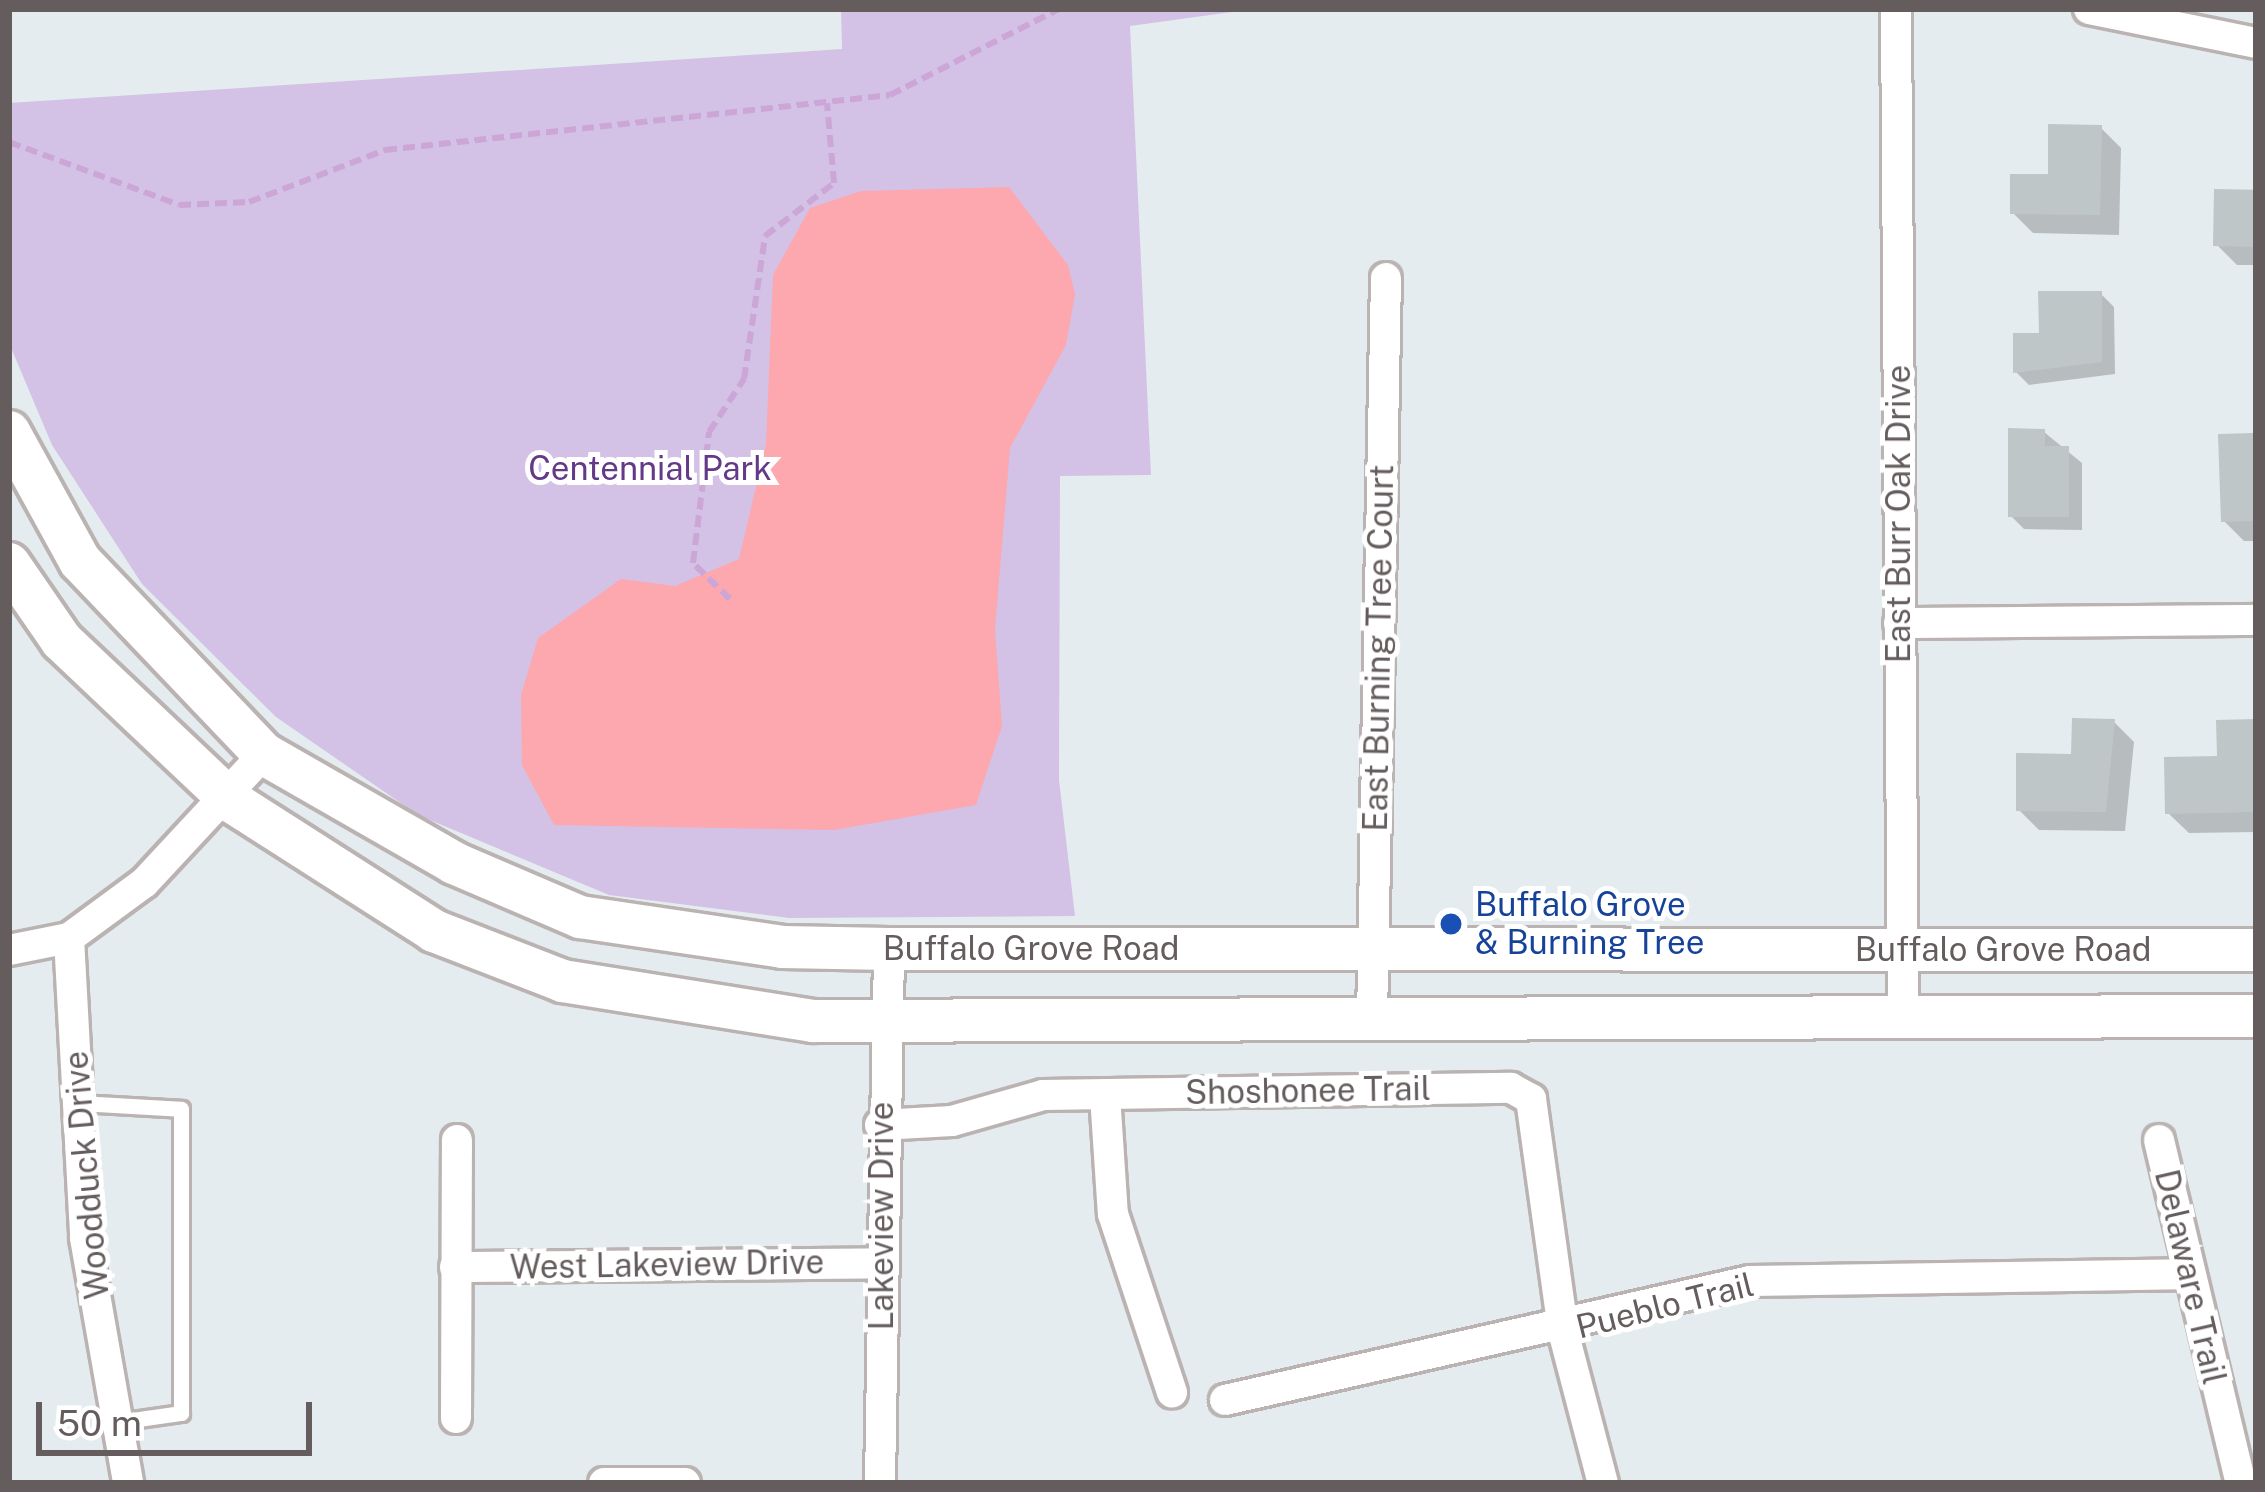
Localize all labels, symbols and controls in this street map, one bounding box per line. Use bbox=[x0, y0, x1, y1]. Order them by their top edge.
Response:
street label: East Burr Oak Drive bbox=[1879, 365, 1919, 663]
park label: Centennial Park bbox=[528, 449, 772, 489]
street label: East Burning Tree Court bbox=[1356, 464, 1402, 832]
place label: Buffalo Grove & Burning Tree bbox=[1475, 885, 1704, 963]
marker: Buffalo Grove & Burning Tree bbox=[1438, 911, 1464, 937]
street label: Buffalo Grove Road bbox=[882, 929, 1180, 969]
street label: Buffalo Grove Road bbox=[1854, 930, 2152, 970]
street label: Woodduck Drive bbox=[56, 1049, 118, 1301]
street label: Shoshonee Trail bbox=[1185, 1069, 1431, 1113]
street label: Lakeview Drive bbox=[862, 1102, 902, 1330]
street label: Delaware Trail bbox=[2146, 1166, 2234, 1388]
street label: West Lakeview Drive bbox=[509, 1242, 825, 1288]
street label: Pueblo Trail bbox=[1572, 1265, 1758, 1347]
scale bar bbox=[42, 1378, 318, 1452]
text: 50 m bbox=[57, 1402, 142, 1444]

